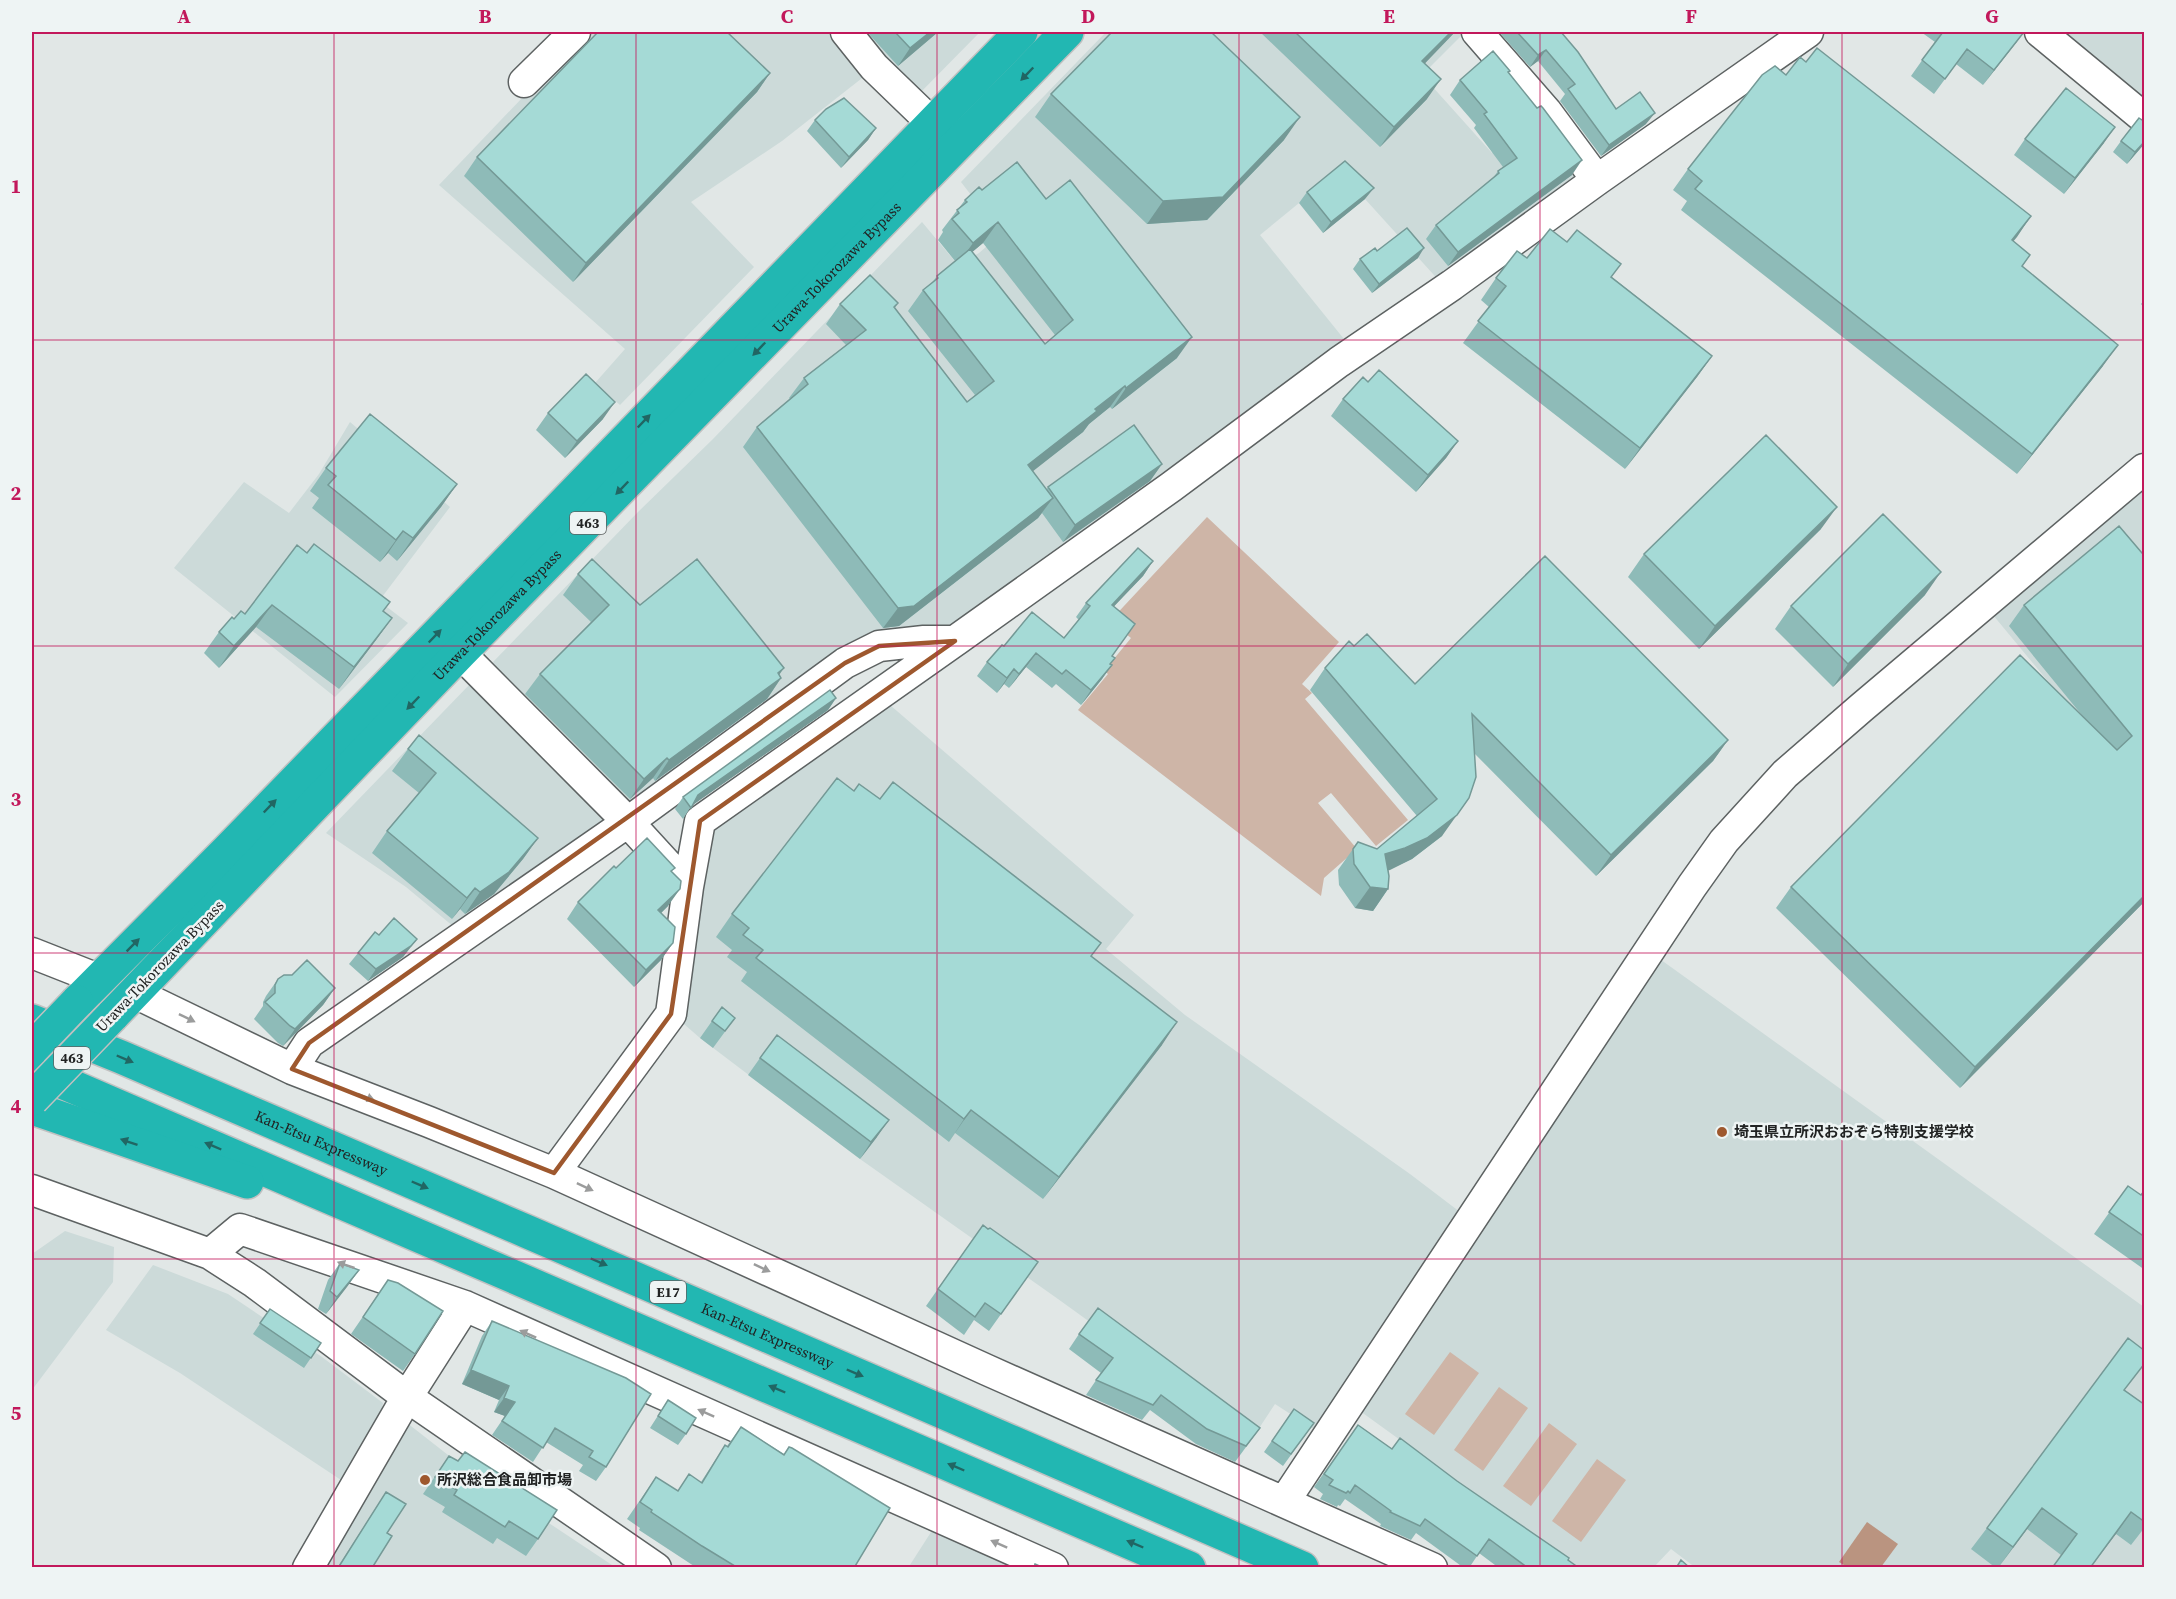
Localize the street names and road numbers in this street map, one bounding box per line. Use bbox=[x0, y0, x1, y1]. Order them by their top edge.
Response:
street label: Urawa-Tokorozawa Bypass bbox=[767, 197, 906, 338]
road number: 463 bbox=[570, 512, 606, 534]
street label: Urawa-Tokorozawa Bypass bbox=[428, 544, 566, 685]
street label: Urawa-Tokorozawa Bypass bbox=[91, 895, 228, 1036]
road number: 463 bbox=[54, 1047, 90, 1069]
street label: Kan-Etsu Expressway bbox=[252, 1105, 391, 1181]
road number: E17 bbox=[650, 1281, 686, 1303]
street label: Kan-Etsu Expressway bbox=[698, 1297, 837, 1374]

